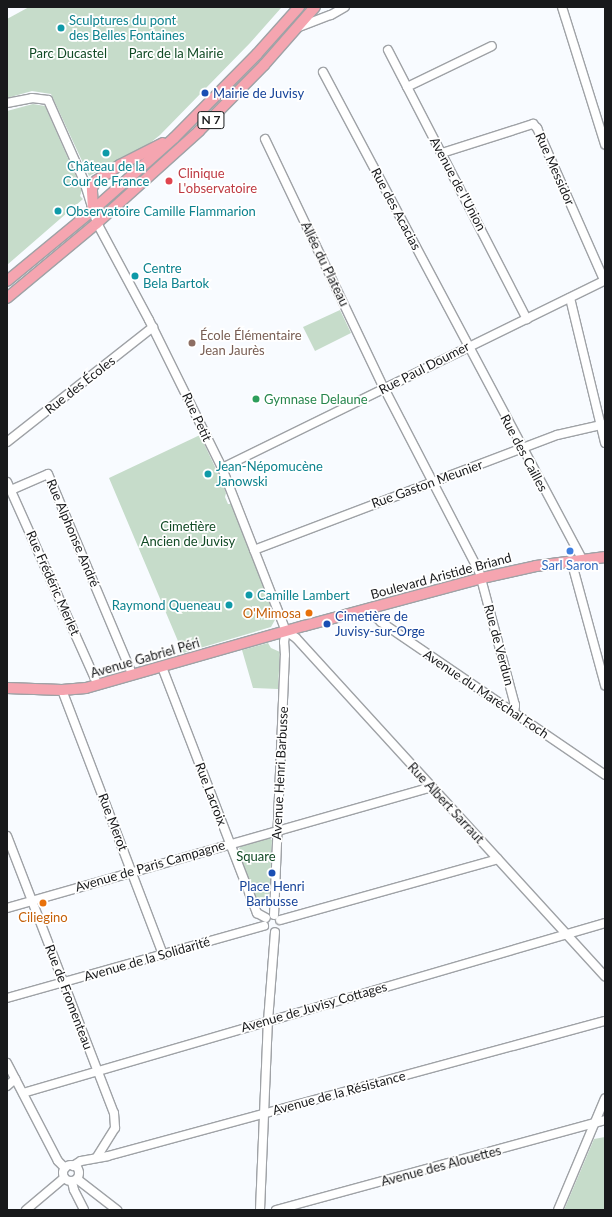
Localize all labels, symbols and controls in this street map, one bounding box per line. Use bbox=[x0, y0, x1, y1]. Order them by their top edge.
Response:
place label: Sculptures du pont des Belles Fontaines bbox=[69, 13, 185, 44]
marker: Sculptures du pont des Belles Fontaines bbox=[56, 23, 66, 33]
park label: Parc Ducastel bbox=[29, 45, 107, 61]
park label: Parc de la Mairie bbox=[129, 45, 223, 61]
place label: Mairie de Juvisy bbox=[213, 85, 305, 101]
marker: Mairie de Juvisy bbox=[200, 88, 210, 98]
road number: N 7 bbox=[197, 110, 225, 130]
street label: Rue Messidor bbox=[532, 130, 578, 208]
street label: Avenue de l'Union bbox=[427, 134, 489, 234]
marker: Château de la Cour de France bbox=[101, 148, 111, 158]
place label: Château de la Cour de France bbox=[63, 159, 149, 190]
street label: Rue des Acacias bbox=[368, 165, 424, 253]
place label: Clinique L'observatoire bbox=[178, 166, 257, 197]
marker: Clinique L'observatoire bbox=[163, 175, 175, 187]
place label: Observatoire Camille Flammarion bbox=[66, 203, 256, 219]
marker: Observatoire Camille Flammarion bbox=[53, 206, 63, 216]
street label: Allée du Plateau bbox=[298, 219, 352, 309]
place label: Centre Bela Bartok bbox=[143, 261, 209, 292]
marker: Centre Bela Bartok bbox=[130, 271, 140, 281]
place label: École Élémentaire Jean Jaurès bbox=[200, 328, 302, 359]
marker: École Élémentaire Jean Jaurès bbox=[187, 338, 197, 348]
street label: Rue Paul Doumer bbox=[376, 338, 472, 398]
street label: Rue des Écoles bbox=[42, 353, 118, 417]
street label: Rue Petit bbox=[179, 390, 215, 444]
place label: Gymnase Delaune bbox=[264, 391, 368, 407]
marker: Gymnase Delaune bbox=[251, 394, 261, 404]
street label: Rue des Cailles bbox=[497, 412, 551, 494]
street label: Rue Gaston Meunier bbox=[369, 457, 485, 511]
place label: Jean-Népomucène Janowski bbox=[216, 459, 323, 490]
marker: Jean-Népomucène Janowski bbox=[203, 469, 213, 479]
street label: Rue Alphonse André bbox=[43, 476, 103, 590]
park label: Cimetière Ancien de Juvisy bbox=[141, 519, 235, 550]
street label: Rue Frédéric Merlet bbox=[23, 528, 83, 638]
marker: Sarl Saron bbox=[565, 546, 575, 556]
street label: Boulevard Aristide Briand bbox=[369, 550, 513, 602]
place label: Sarl Saron bbox=[541, 557, 599, 573]
place label: Camille Lambert bbox=[257, 587, 350, 603]
marker: Camille Lambert bbox=[244, 590, 254, 600]
place label: Raymond Queneau bbox=[112, 597, 221, 613]
marker: Raymond Queneau bbox=[224, 600, 234, 610]
street label: Rue de Verdun bbox=[481, 603, 517, 687]
place label: O'Mimosa bbox=[243, 605, 301, 621]
marker: O'Mimosa bbox=[304, 608, 314, 618]
place label: Cimetière de Juvisy-sur-Orge bbox=[335, 609, 425, 640]
marker: Cimetière de Juvisy-sur-Orge bbox=[322, 619, 332, 629]
street label: Avenue Gabriel Péri bbox=[89, 635, 201, 681]
street label: Avenue du Maréchal Foch bbox=[420, 646, 552, 742]
street label: Avenue Henri Barbusse bbox=[269, 706, 291, 840]
street label: Rue Albert Sarraut bbox=[404, 759, 488, 847]
street label: Rue Lacroix bbox=[192, 760, 230, 828]
street label: Rue Merot bbox=[95, 791, 131, 853]
street label: Avenue de Paris Campagne bbox=[73, 837, 227, 895]
park label: Square bbox=[236, 848, 276, 864]
marker: Place Henri Barbusse bbox=[267, 868, 277, 878]
place label: Place Henri Barbusse bbox=[239, 879, 305, 910]
marker: Ciliegino bbox=[38, 898, 48, 908]
place label: Ciliegino bbox=[18, 909, 68, 925]
street label: Avenue de la Solidarité bbox=[82, 934, 212, 984]
street label: Rue de Fromenteau bbox=[42, 942, 96, 1052]
street label: Avenue de Juvisy Cottages bbox=[239, 979, 389, 1035]
street label: Avenue de la Résistance bbox=[271, 1068, 407, 1118]
street label: Avenue des Alouettes bbox=[379, 1142, 503, 1190]

